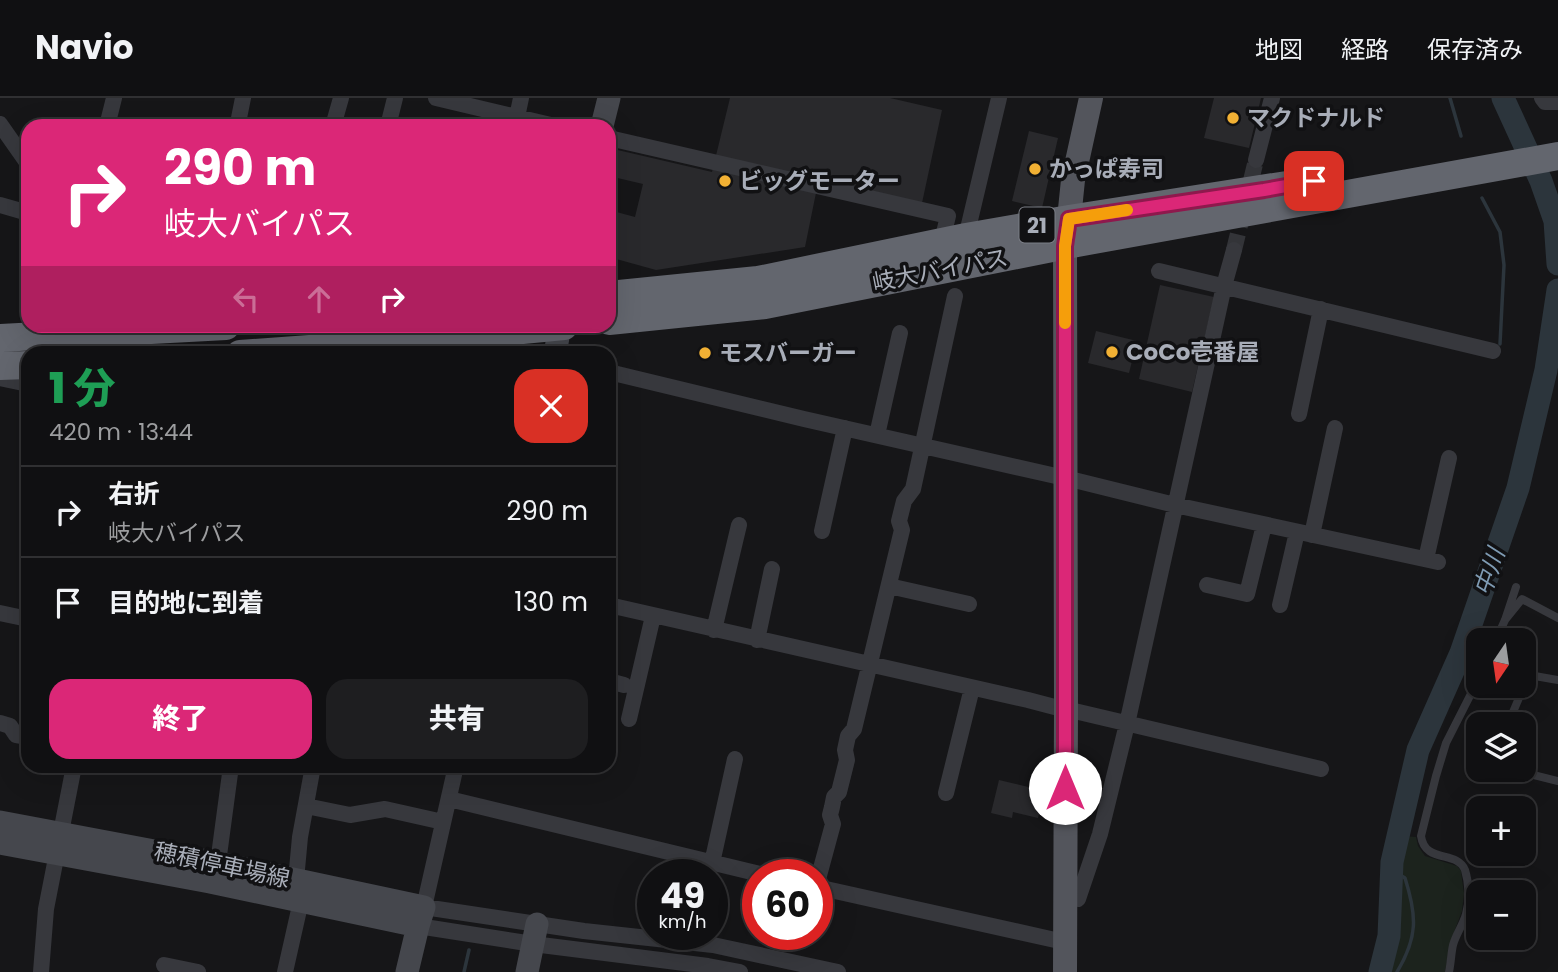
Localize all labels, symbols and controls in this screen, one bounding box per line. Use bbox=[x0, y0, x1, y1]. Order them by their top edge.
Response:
text: Navio bbox=[35, 24, 134, 71]
text: 地図 bbox=[1255, 33, 1303, 66]
text: 経路 bbox=[1341, 33, 1389, 66]
text: 保存済み bbox=[1427, 33, 1523, 66]
place label: マクドナルド bbox=[1247, 102, 1385, 134]
marker: マクドナルド bbox=[1225, 110, 1241, 126]
text: 290 m bbox=[164, 134, 316, 202]
icon: right bbox=[49, 147, 140, 238]
pin bbox=[1284, 151, 1344, 211]
place label: かっぱ寿司 bbox=[1049, 153, 1164, 185]
marker: かっぱ寿司 bbox=[1027, 161, 1043, 177]
icon: arrive bbox=[1295, 162, 1333, 200]
place label: ビッグモーター bbox=[739, 165, 900, 197]
marker: ビッグモーター bbox=[717, 173, 733, 189]
text: 岐大バイパス bbox=[164, 201, 355, 246]
road number: 21 bbox=[1020, 208, 1054, 242]
street label: 岐大バイパス bbox=[869, 241, 1011, 299]
icon: left bbox=[227, 280, 265, 318]
icon: ahead bbox=[300, 280, 338, 318]
icon: right bbox=[373, 280, 411, 318]
place label: CoCo壱番屋 bbox=[1126, 336, 1259, 368]
place label: モスバーガー bbox=[719, 337, 857, 369]
marker: CoCo壱番屋 bbox=[1104, 344, 1120, 360]
marker: モスバーガー bbox=[697, 345, 713, 361]
text: 1 分 bbox=[49, 359, 115, 418]
button: close bbox=[514, 369, 588, 443]
text: 420 m · 13:44 bbox=[49, 416, 193, 448]
text: 右折 bbox=[108, 476, 160, 512]
icon: right bbox=[49, 493, 87, 531]
text: 290 m bbox=[507, 493, 588, 529]
text: 岐大バイパス bbox=[108, 517, 246, 549]
water label: 中川 bbox=[1466, 541, 1513, 600]
icon: arrive bbox=[49, 584, 87, 622]
text: 130 m bbox=[514, 584, 588, 620]
text: 目的地に到着 bbox=[108, 585, 264, 621]
north arrow bbox=[1466, 628, 1536, 698]
map controls bbox=[1466, 628, 1536, 950]
button: 終了 bbox=[49, 679, 312, 759]
button: 共有 bbox=[326, 679, 588, 759]
button: layers bbox=[1466, 712, 1536, 782]
position arrow bbox=[1028, 751, 1102, 825]
button: + bbox=[1466, 796, 1536, 866]
street label: 穂積停車場線 bbox=[151, 835, 293, 895]
speed limit sign: 60 bbox=[742, 859, 833, 950]
text: 49 bbox=[660, 871, 705, 920]
button: − bbox=[1466, 880, 1536, 950]
text: km/h bbox=[659, 909, 706, 934]

